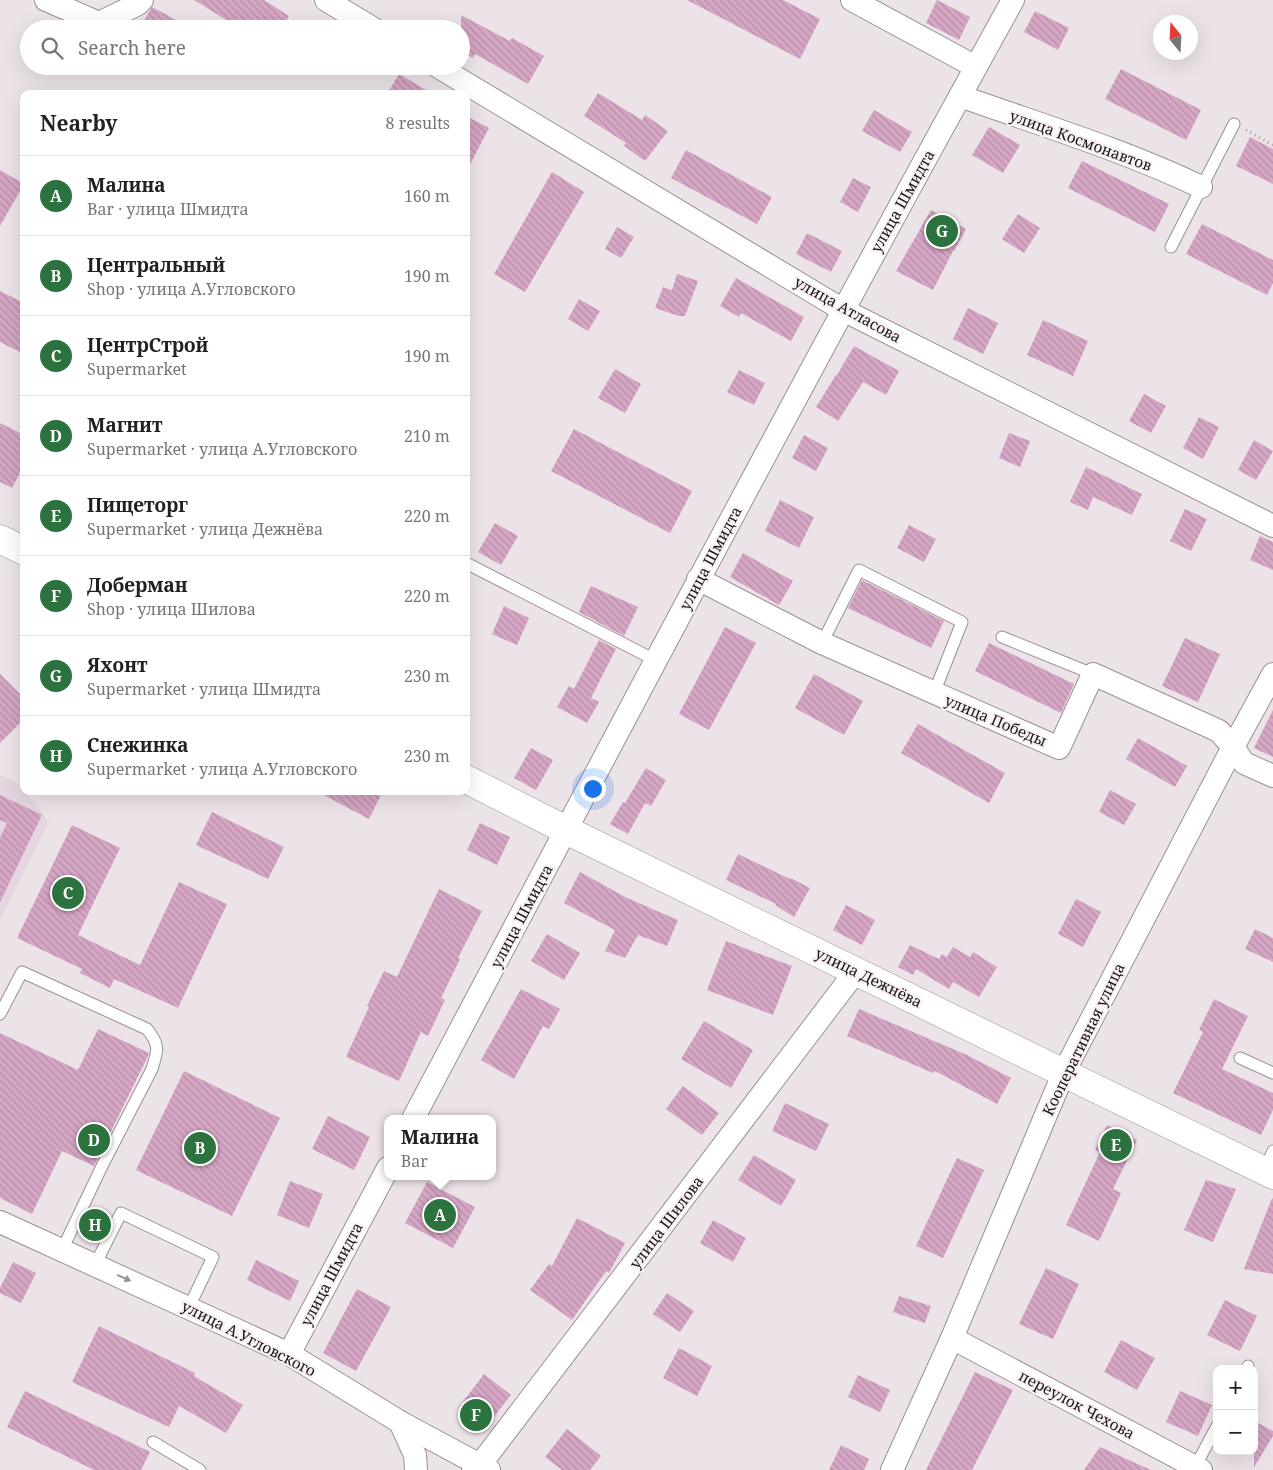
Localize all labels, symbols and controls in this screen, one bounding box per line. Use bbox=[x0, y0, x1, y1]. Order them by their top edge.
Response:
north arrow bbox=[1153, 15, 1198, 60]
search box bbox=[20, 20, 470, 75]
icon: search bbox=[38, 34, 66, 62]
text: Search here bbox=[78, 35, 186, 61]
street label: улица Космонавтов bbox=[1007, 105, 1155, 175]
text: Nearby bbox=[40, 109, 118, 137]
text: 8 results bbox=[386, 112, 450, 134]
street label: улица Шмидта bbox=[865, 146, 939, 256]
text: Малина bbox=[87, 172, 166, 198]
text: A bbox=[50, 185, 62, 207]
text: 160 m bbox=[404, 185, 450, 207]
text: Bar · улица Шмидта bbox=[87, 198, 249, 220]
pin: G bbox=[926, 212, 958, 250]
text: Центральный bbox=[87, 252, 225, 278]
text: B bbox=[51, 265, 61, 287]
text: 190 m bbox=[404, 265, 450, 287]
street label: улица Атласова bbox=[791, 271, 905, 347]
text: Shop · улица А.Угловского bbox=[87, 278, 295, 300]
text: ЦентрСтрой bbox=[87, 332, 208, 358]
text: C bbox=[51, 345, 61, 367]
text: 190 m bbox=[404, 345, 450, 367]
text: Supermarket bbox=[87, 358, 187, 380]
text: Магнит bbox=[87, 412, 163, 438]
text: D bbox=[50, 425, 62, 447]
text: 210 m bbox=[404, 425, 450, 447]
text: Supermarket · улица А.Угловского bbox=[87, 438, 357, 460]
text: Пищеторг bbox=[87, 492, 188, 518]
street label: улица Шмидта bbox=[674, 503, 746, 613]
text: E bbox=[51, 505, 61, 527]
text: 220 m bbox=[404, 505, 450, 527]
text: Supermarket · улица Дежнёва bbox=[87, 518, 323, 540]
text: Доберман bbox=[87, 572, 188, 598]
text: F bbox=[51, 585, 61, 607]
text: 220 m bbox=[404, 585, 450, 607]
text: Shop · улица Шилова bbox=[87, 598, 256, 620]
text: Яхонт bbox=[87, 652, 148, 678]
text: G bbox=[50, 665, 62, 687]
text: 230 m bbox=[404, 665, 450, 687]
text: Supermarket · улица Шмидта bbox=[87, 678, 321, 700]
street label: улица Победы bbox=[942, 689, 1050, 751]
text: Снежинка bbox=[87, 732, 189, 758]
text: H bbox=[49, 745, 63, 767]
text: 230 m bbox=[404, 745, 450, 767]
text: Supermarket · улица А.Угловского bbox=[87, 758, 357, 780]
your location bbox=[580, 776, 606, 802]
street label: улица Шмидта bbox=[485, 861, 557, 971]
pin: C bbox=[52, 874, 84, 912]
street label: улица Дежнёва bbox=[812, 943, 926, 1011]
street label: Кооперативная улица bbox=[1037, 959, 1129, 1119]
popup bbox=[384, 1115, 496, 1180]
pin: D bbox=[78, 1121, 110, 1159]
text: Малина bbox=[401, 1124, 479, 1150]
pin: E bbox=[1100, 1126, 1132, 1164]
pin: B bbox=[184, 1129, 216, 1167]
text: Bar bbox=[401, 1150, 428, 1172]
street label: улица Шилова bbox=[625, 1172, 707, 1272]
pin: A bbox=[424, 1196, 456, 1234]
pin: H bbox=[79, 1206, 111, 1244]
street label: улица Шмидта bbox=[295, 1219, 367, 1329]
one-way arrow bbox=[117, 1274, 131, 1282]
street label: улица А.Угловского bbox=[178, 1295, 320, 1381]
street label: переулок Чехова bbox=[1016, 1365, 1138, 1443]
map controls bbox=[1213, 1365, 1258, 1455]
button: + bbox=[1213, 1365, 1258, 1410]
pin: F bbox=[460, 1396, 492, 1434]
button: − bbox=[1213, 1410, 1258, 1455]

